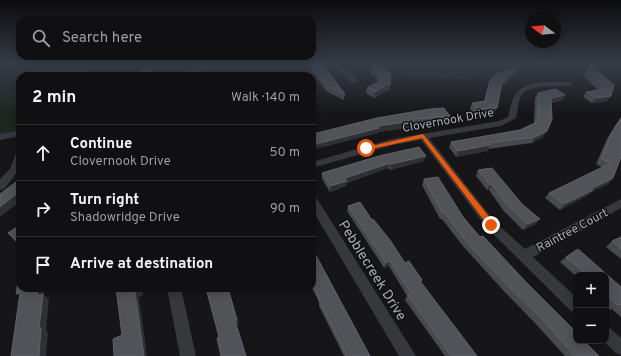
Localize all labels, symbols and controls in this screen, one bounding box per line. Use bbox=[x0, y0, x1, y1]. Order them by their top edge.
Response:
north arrow bbox=[525, 12, 561, 48]
search box bbox=[16, 16, 316, 60]
icon: search bbox=[30, 27, 52, 49]
text: Search here bbox=[62, 29, 142, 48]
text: 2 min bbox=[32, 87, 76, 109]
text: Walk · 140 m bbox=[231, 90, 300, 106]
street label: Clovernook Drive bbox=[401, 105, 495, 137]
text: Continue bbox=[70, 135, 132, 154]
route start bbox=[357, 139, 375, 157]
icon: ahead bbox=[32, 142, 54, 164]
text: 50 m bbox=[270, 145, 300, 161]
text: Clovernook Drive bbox=[70, 154, 171, 170]
text: Turn right bbox=[70, 191, 139, 210]
icon: right bbox=[32, 198, 54, 220]
text: 90 m bbox=[270, 201, 300, 217]
street label: Raintree Court bbox=[534, 205, 611, 256]
text: Shadowridge Drive bbox=[70, 210, 180, 226]
route end bbox=[482, 216, 500, 234]
street label: Pebblecreek Drive bbox=[334, 218, 409, 324]
icon: arrive bbox=[32, 254, 54, 276]
text: Arrive at destination bbox=[70, 255, 213, 274]
map controls bbox=[573, 272, 609, 344]
button: + bbox=[573, 272, 609, 308]
button: − bbox=[573, 308, 609, 344]

